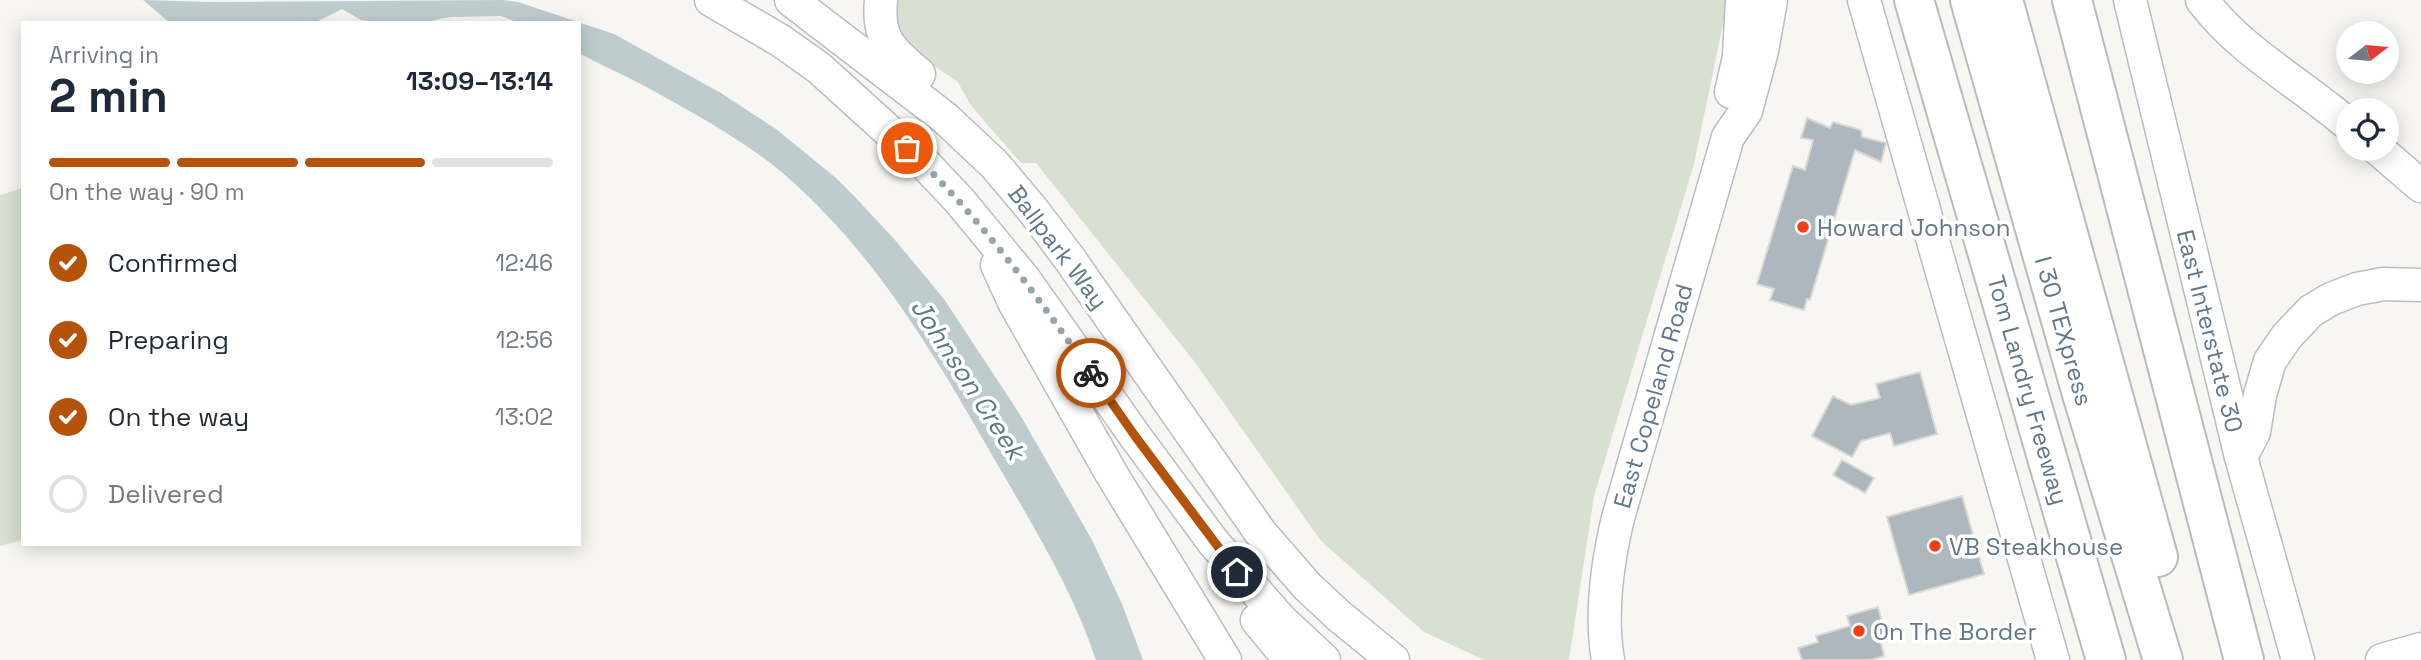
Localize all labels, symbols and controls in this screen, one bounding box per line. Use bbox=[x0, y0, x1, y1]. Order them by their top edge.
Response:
north arrow bbox=[2336, 21, 2399, 84]
map controls bbox=[2336, 21, 2399, 161]
text: Arriving in bbox=[49, 40, 159, 70]
text: 13:09–13:14 bbox=[406, 64, 553, 98]
text: 2 min bbox=[49, 67, 168, 125]
button: locate bbox=[2336, 98, 2399, 161]
pin bbox=[877, 118, 937, 178]
icon: bag bbox=[888, 129, 926, 167]
text: On the way · 90 m bbox=[49, 177, 244, 207]
street label: Ballpark Way bbox=[1001, 179, 1115, 315]
place label: Howard Johnson bbox=[1817, 212, 2010, 243]
marker: Howard Johnson bbox=[1795, 219, 1811, 235]
street label: East Interstate 30 bbox=[2170, 226, 2250, 436]
icon: check bbox=[49, 244, 87, 282]
text: Confirmed bbox=[108, 246, 238, 280]
text: 12:46 bbox=[495, 248, 553, 278]
street label: I 30 TEXpress bbox=[2028, 253, 2100, 409]
street label: Tom Landry Freeway bbox=[1980, 272, 2076, 508]
street label: East Copeland Road bbox=[1606, 280, 1700, 512]
water label: Johnson Creek bbox=[903, 292, 1035, 469]
icon: check bbox=[49, 321, 87, 359]
text: Preparing bbox=[108, 323, 229, 357]
text: 12:56 bbox=[496, 325, 553, 355]
courier bbox=[1056, 338, 1126, 408]
icon: bike bbox=[1072, 354, 1110, 392]
icon: check bbox=[49, 398, 87, 436]
text: On the way bbox=[108, 400, 249, 434]
text: 13:02 bbox=[495, 402, 553, 432]
text: Delivered bbox=[108, 477, 224, 511]
place label: VB Steakhouse bbox=[1949, 531, 2123, 562]
marker: VB Steakhouse bbox=[1927, 538, 1943, 554]
pin bbox=[1207, 542, 1267, 602]
icon: home bbox=[1218, 553, 1256, 591]
place label: On The Border bbox=[1873, 616, 2037, 647]
marker: On The Border bbox=[1851, 623, 1867, 639]

